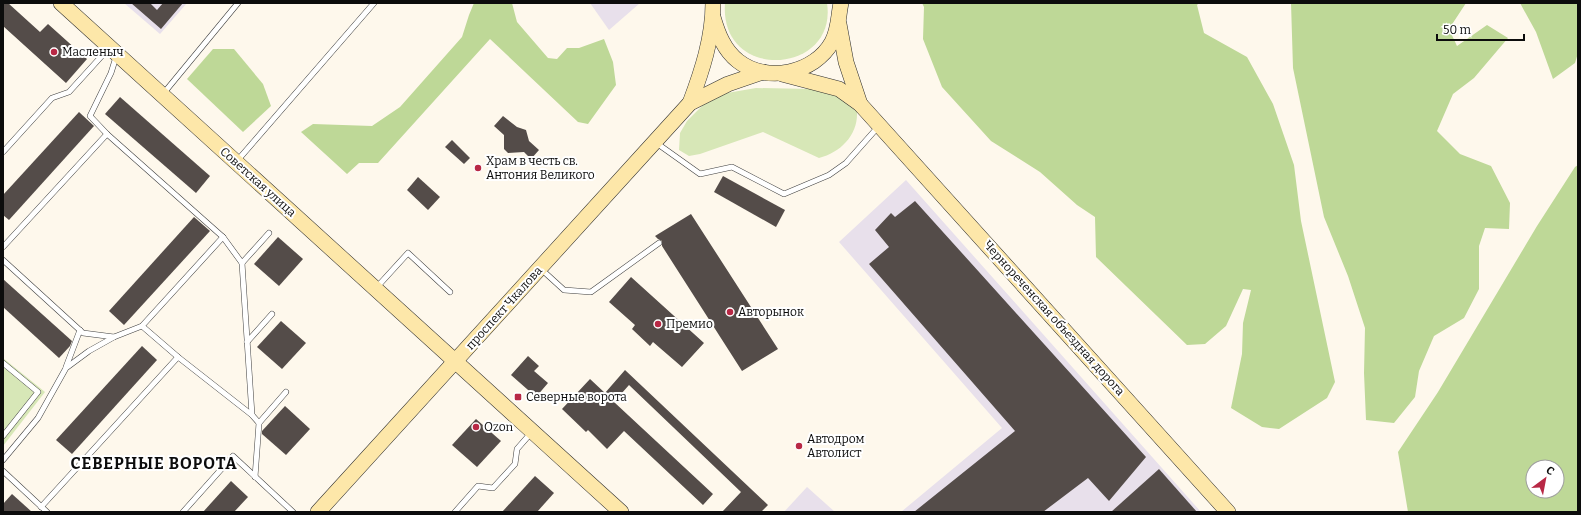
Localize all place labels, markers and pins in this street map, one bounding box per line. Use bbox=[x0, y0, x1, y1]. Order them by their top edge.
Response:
place label: Масленыч bbox=[62, 45, 124, 59]
marker: Масленыч bbox=[49, 47, 59, 57]
place label: Храм в честь св. Антония Великого bbox=[486, 154, 595, 182]
marker: Храм в честь св. Антония Великого bbox=[473, 163, 483, 173]
place label: Авторынок bbox=[738, 305, 804, 319]
marker: Авторынок bbox=[725, 307, 735, 317]
place label: Премио bbox=[666, 317, 713, 331]
marker: Премио bbox=[653, 319, 663, 329]
place label: Северные ворота bbox=[526, 390, 627, 404]
marker: Северные ворота bbox=[513, 392, 523, 402]
place label: Ozon bbox=[484, 420, 514, 434]
marker: Ozon bbox=[471, 422, 481, 432]
place label: Автодром Автолист bbox=[807, 432, 865, 460]
marker: Автодром Автолист bbox=[794, 441, 804, 451]

